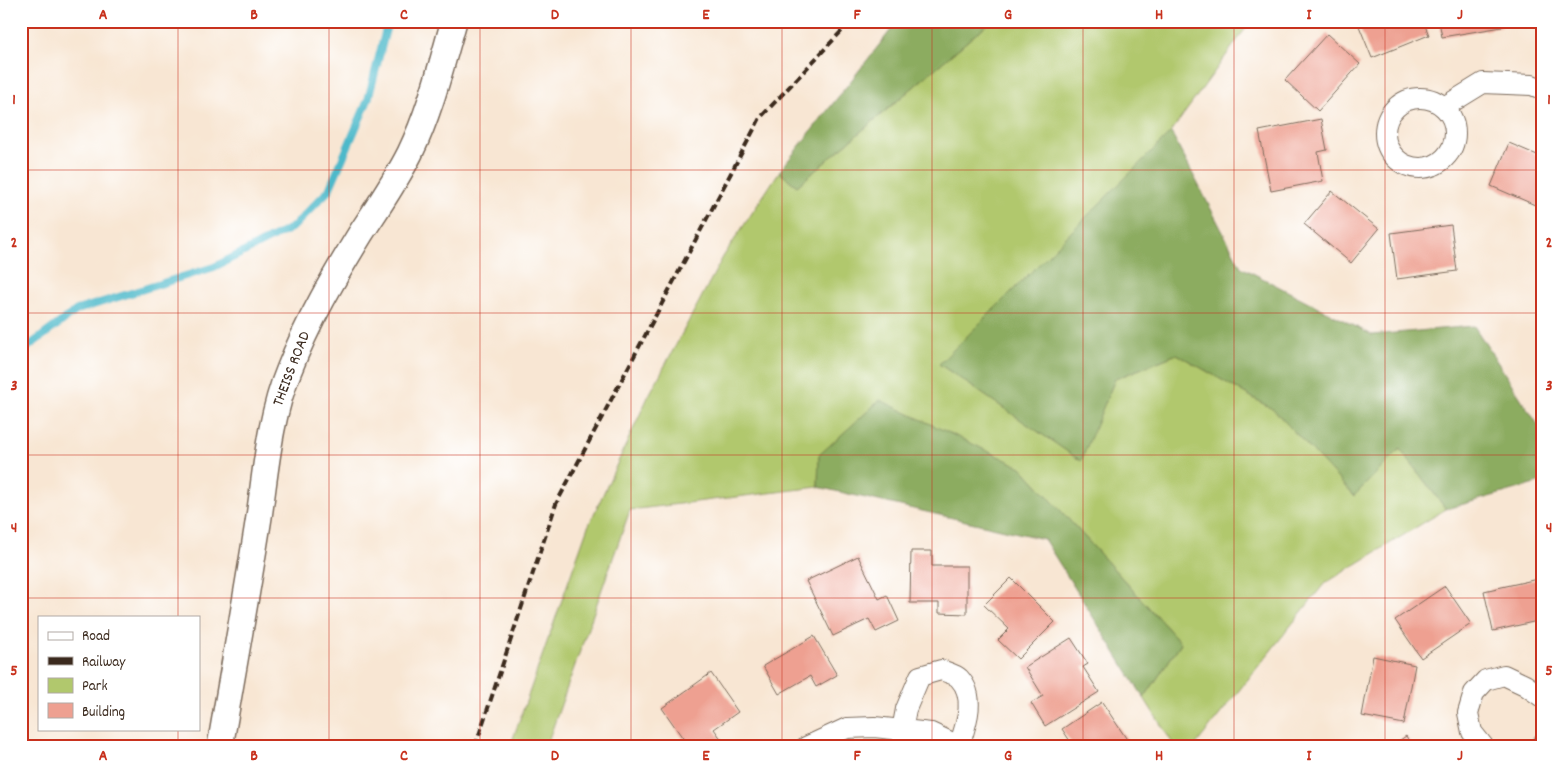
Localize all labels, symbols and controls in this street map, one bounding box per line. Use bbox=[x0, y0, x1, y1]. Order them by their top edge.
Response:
text: A bbox=[99, 4, 108, 27]
text: B bbox=[250, 4, 258, 27]
text: C bbox=[400, 4, 408, 27]
text: D bbox=[551, 4, 560, 27]
text: E bbox=[702, 4, 710, 27]
text: F bbox=[853, 4, 861, 27]
text: G bbox=[1004, 4, 1012, 27]
text: H bbox=[1155, 4, 1163, 27]
text: I bbox=[1307, 4, 1313, 27]
text: J bbox=[1457, 4, 1463, 27]
text: 1 bbox=[12, 89, 16, 112]
text: 1 bbox=[1547, 89, 1551, 112]
text: 2 bbox=[11, 232, 18, 255]
text: 2 bbox=[1546, 232, 1553, 255]
street label: THEISS ROAD bbox=[267, 328, 317, 410]
text: 3 bbox=[10, 375, 18, 398]
text: 3 bbox=[1545, 375, 1553, 398]
text: 4 bbox=[11, 517, 17, 540]
text: 4 bbox=[1546, 517, 1552, 540]
legend bbox=[38, 616, 200, 730]
text: Road bbox=[82, 626, 110, 648]
text: Railway bbox=[82, 652, 126, 674]
text: 5 bbox=[10, 660, 18, 683]
text: 5 bbox=[1545, 660, 1553, 683]
text: Park bbox=[82, 676, 108, 698]
text: Building bbox=[82, 702, 125, 724]
text: A bbox=[99, 745, 108, 768]
text: B bbox=[250, 745, 258, 768]
text: C bbox=[400, 745, 408, 768]
text: D bbox=[551, 745, 560, 768]
text: E bbox=[702, 745, 710, 768]
text: F bbox=[853, 745, 861, 768]
text: G bbox=[1004, 745, 1012, 768]
text: H bbox=[1155, 745, 1163, 768]
text: I bbox=[1307, 745, 1313, 768]
text: J bbox=[1457, 745, 1463, 768]

